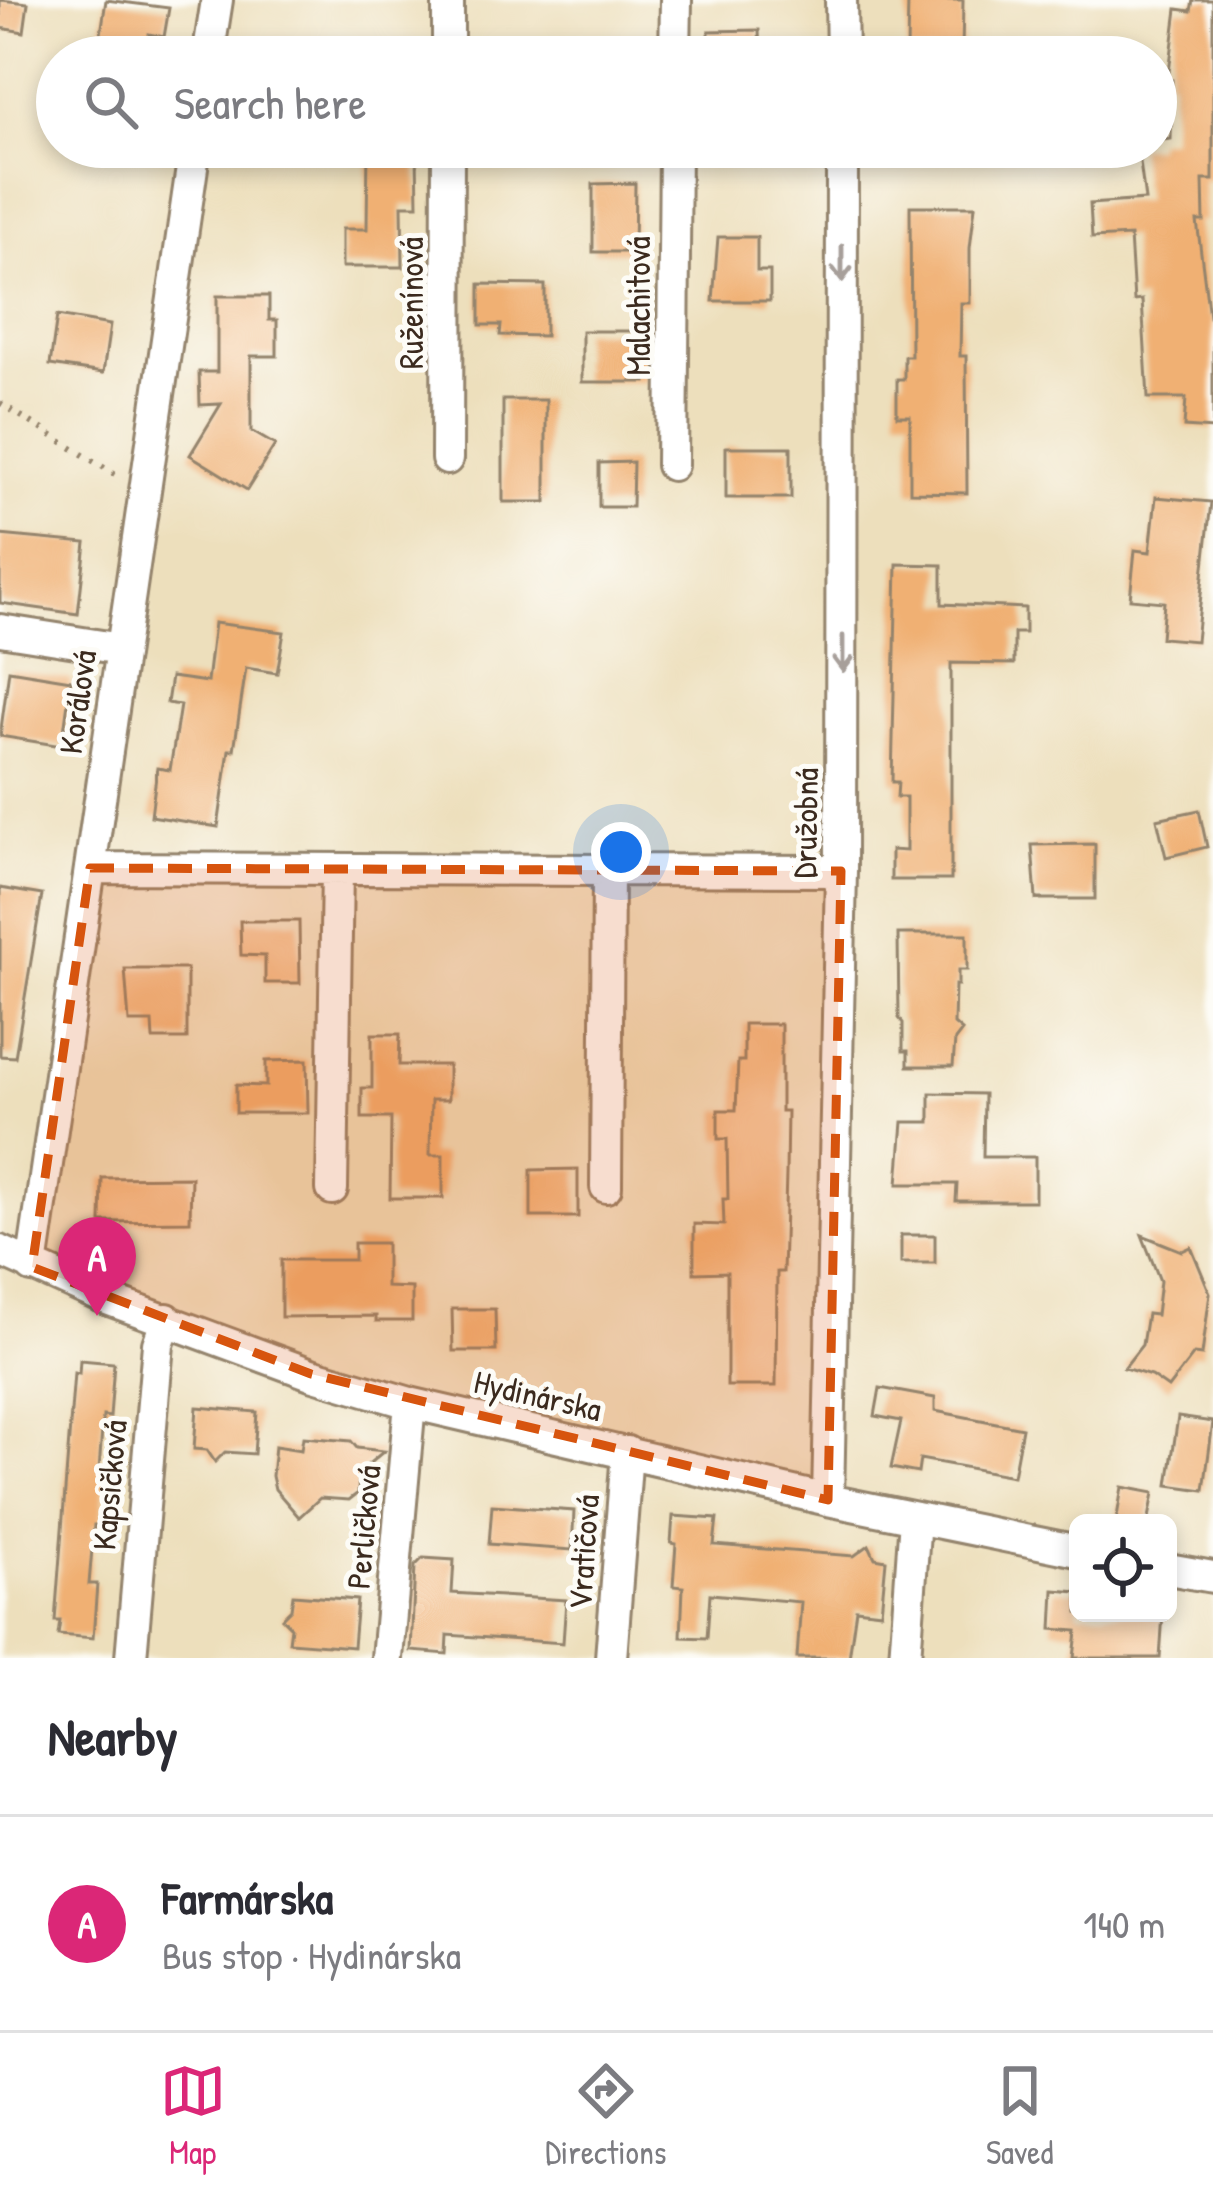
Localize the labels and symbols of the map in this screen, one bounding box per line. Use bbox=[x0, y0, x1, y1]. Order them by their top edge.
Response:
street label: Malachitová bbox=[616, 236, 660, 376]
street label: Ruženínová bbox=[389, 237, 433, 369]
one-way arrow bbox=[831, 244, 853, 283]
one-way arrow bbox=[831, 634, 854, 673]
street label: Korálová bbox=[48, 647, 106, 757]
street label: Družobná bbox=[782, 767, 828, 879]
your location bbox=[591, 822, 651, 882]
pin: A bbox=[58, 1217, 136, 1316]
street label: Hydinárska bbox=[470, 1359, 606, 1432]
street label: Kapsičková bbox=[81, 1418, 138, 1552]
street label: Perličková bbox=[336, 1463, 390, 1591]
street label: Vratičová bbox=[557, 1493, 609, 1611]

